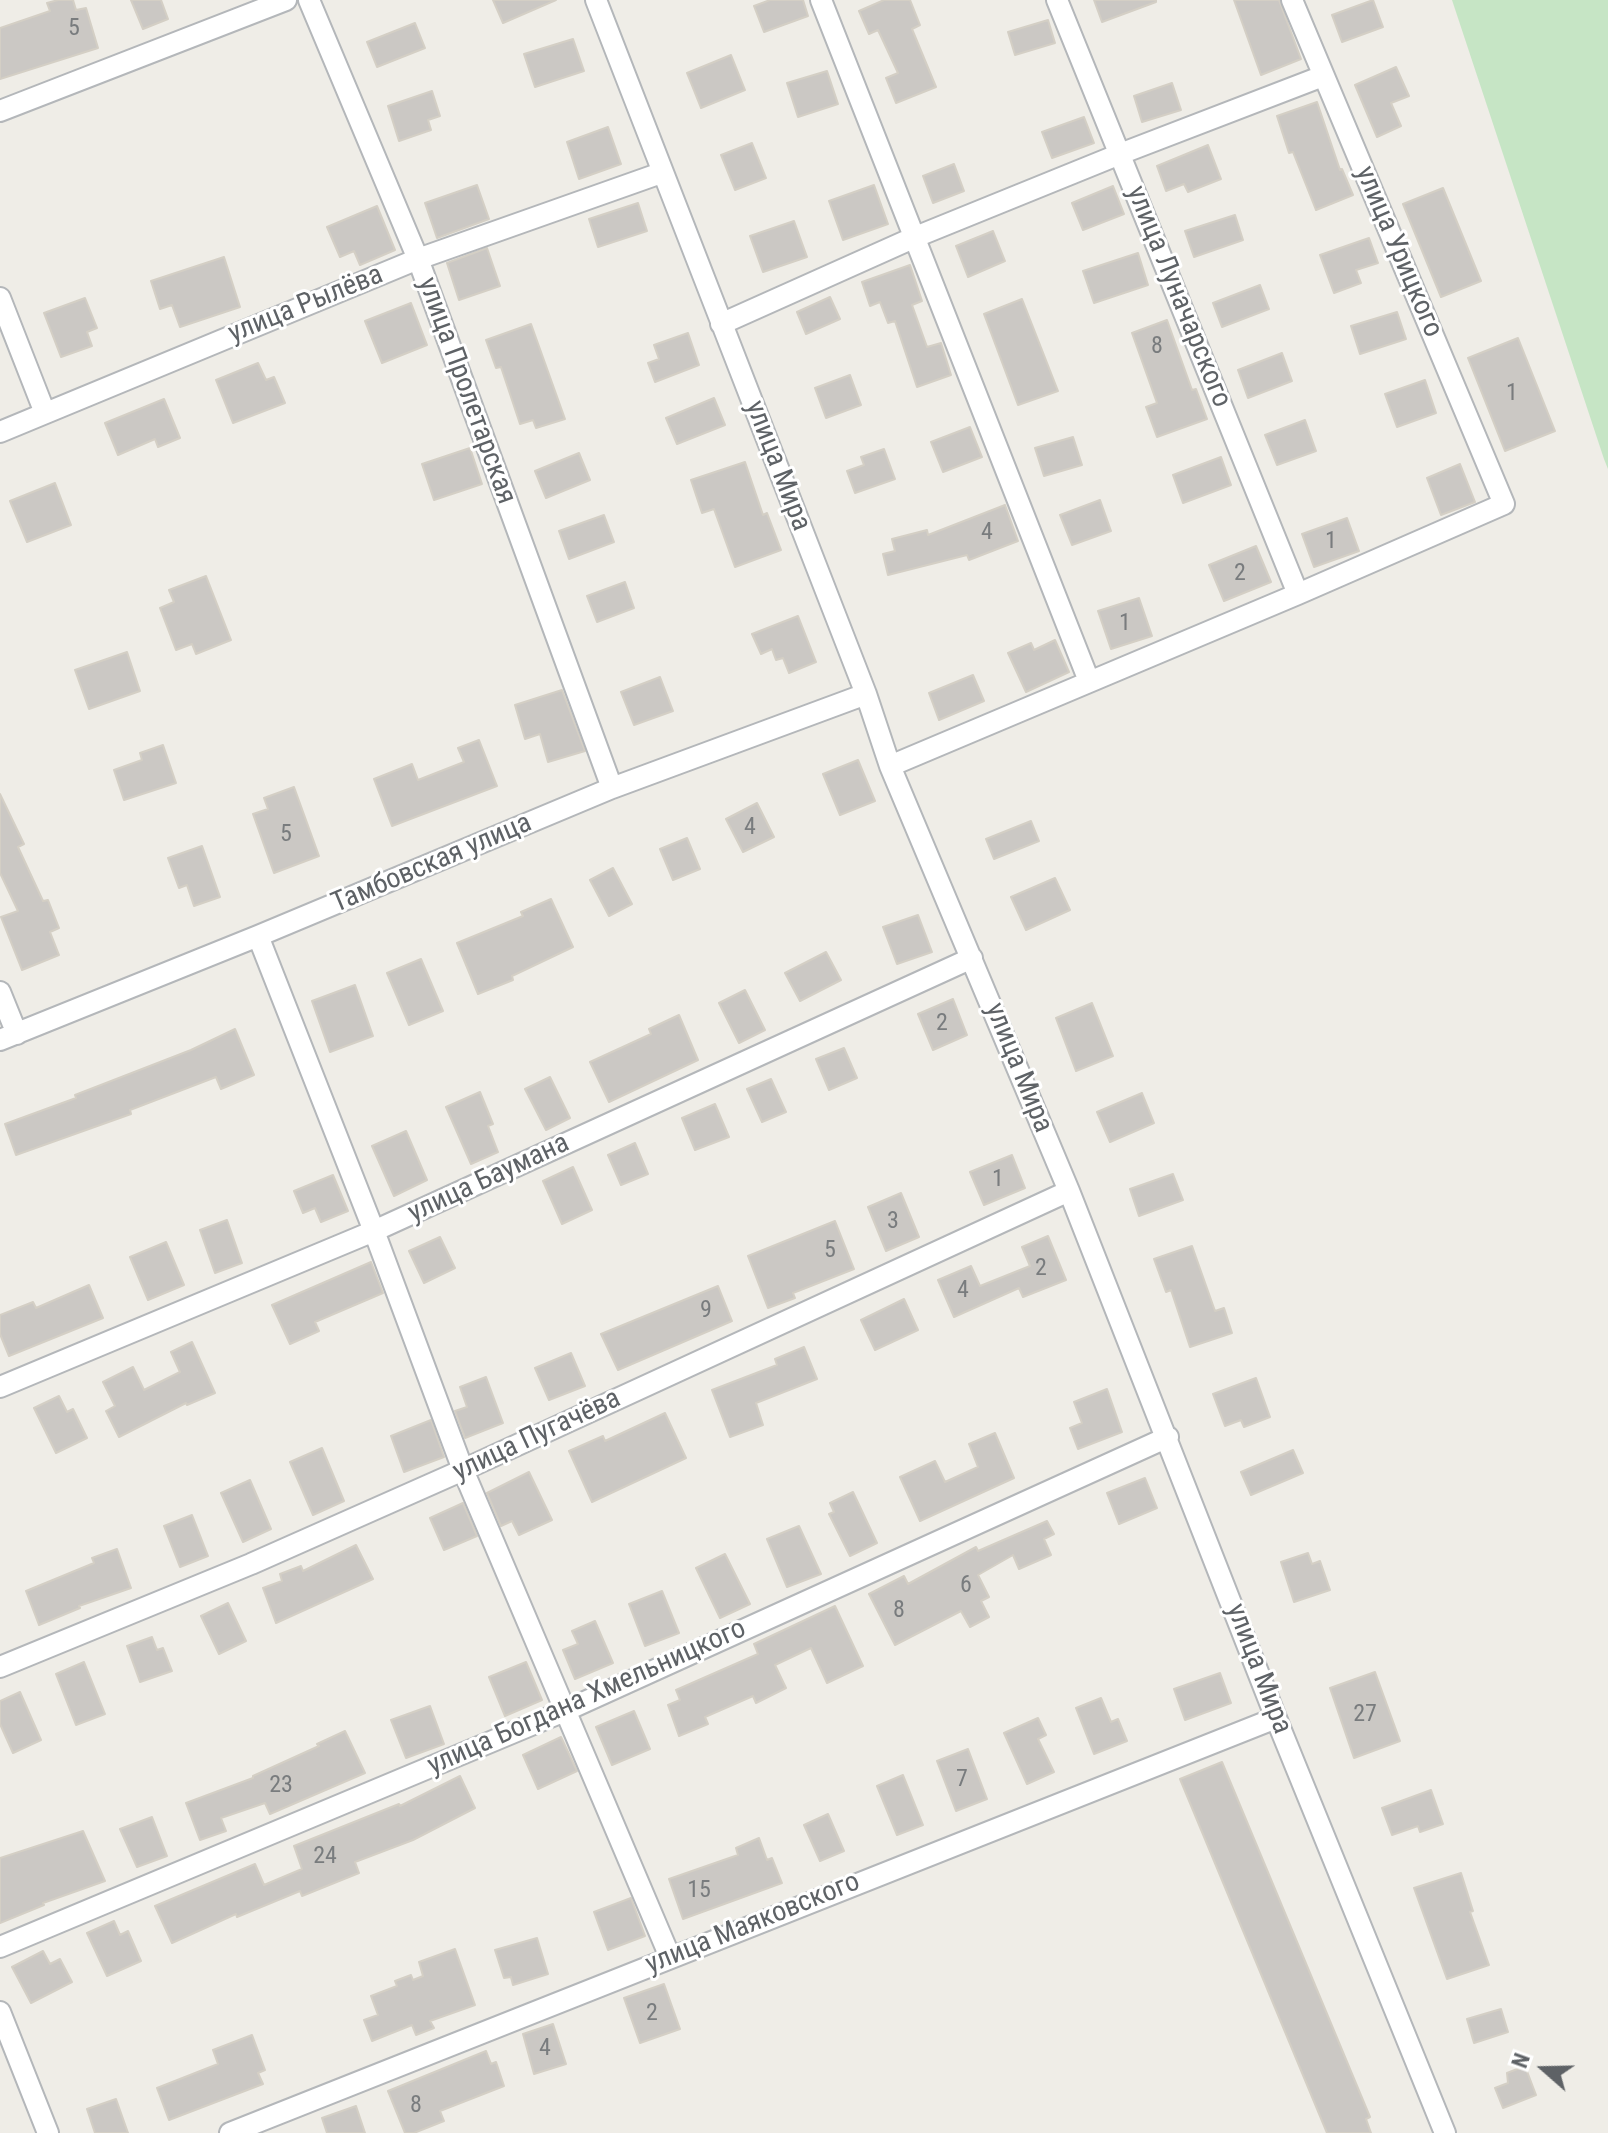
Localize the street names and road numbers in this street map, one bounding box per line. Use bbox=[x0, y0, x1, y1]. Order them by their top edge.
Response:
street label: улица Урицкого bbox=[1347, 162, 1449, 342]
street label: улица Луначарского bbox=[1118, 181, 1238, 413]
street label: улица Рылёва bbox=[224, 259, 388, 351]
street label: улица Пролетарская bbox=[409, 273, 523, 509]
street label: улица Мира bbox=[737, 396, 817, 536]
street label: Тамбовская улица bbox=[327, 807, 537, 921]
street label: улица Мира bbox=[977, 998, 1059, 1138]
street label: улица Баумана bbox=[403, 1127, 575, 1231]
street label: улица Пугачёва bbox=[448, 1383, 626, 1489]
street label: улица Мира bbox=[1218, 1599, 1298, 1739]
street label: улица Богдана Хмельницкого bbox=[423, 1613, 751, 1783]
street label: улица Маяковского bbox=[641, 1866, 865, 1982]

